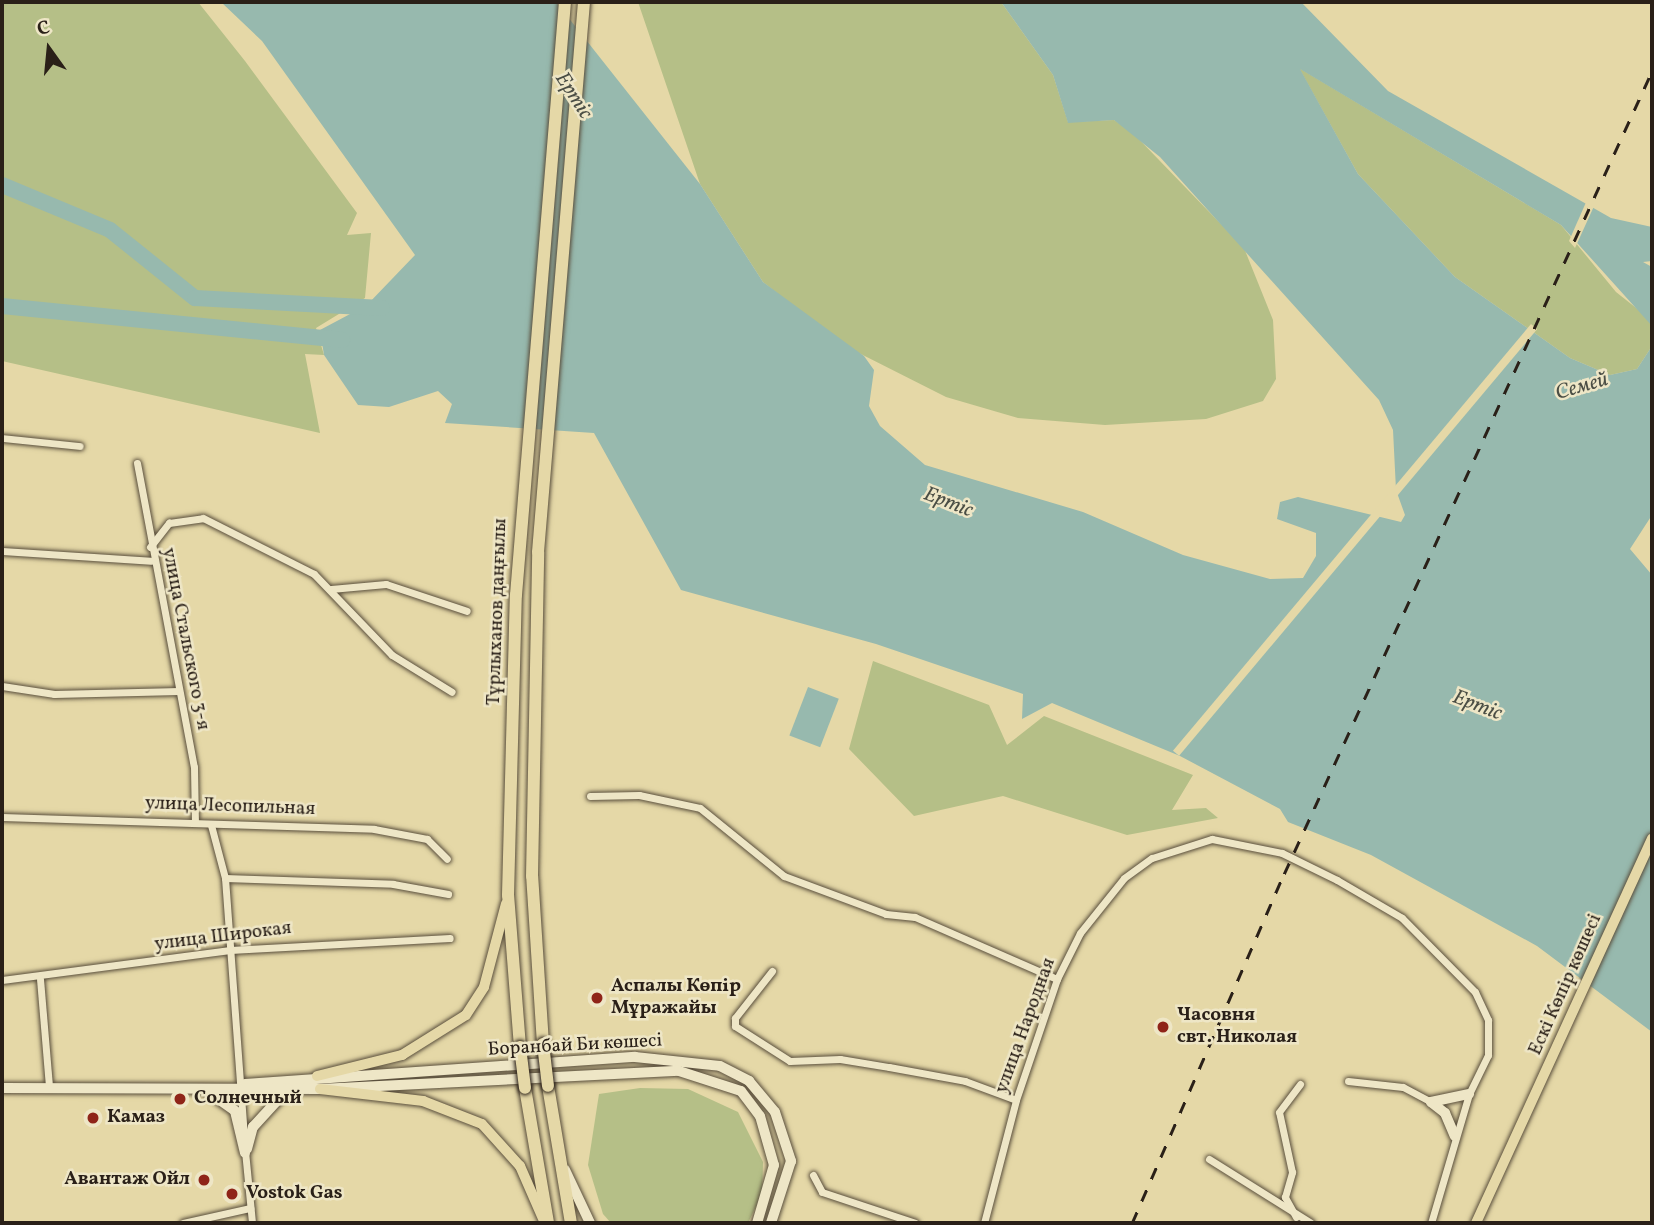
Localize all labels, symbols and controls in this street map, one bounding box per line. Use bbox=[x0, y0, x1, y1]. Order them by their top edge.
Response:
north arrow bbox=[14, 14, 84, 84]
text: С bbox=[34, 15, 53, 43]
water label: Ертіс bbox=[549, 68, 597, 124]
water label: Семей bbox=[1553, 367, 1611, 407]
water label: Ертіс bbox=[920, 482, 976, 524]
street label: Тұрлыханов даңғылы bbox=[483, 518, 513, 706]
street label: улица Стальского 3-я bbox=[156, 546, 214, 732]
water label: Ертіс bbox=[1449, 685, 1505, 727]
street label: улица Лесопильная bbox=[145, 793, 315, 821]
street label: Ескі Көпір көшесі bbox=[1525, 911, 1607, 1059]
street label: улица Широкая bbox=[153, 917, 293, 957]
street label: улица Народная bbox=[991, 955, 1061, 1097]
place label: Аспалы Көпір Мұражайы bbox=[611, 976, 741, 1020]
marker: Аспалы Көпір Мұражайы bbox=[589, 990, 605, 1006]
place label: Часовня свт. Николая bbox=[1177, 1005, 1297, 1049]
marker: Часовня свт. Николая bbox=[1155, 1019, 1171, 1035]
street label: Боранбай Би көшесі bbox=[487, 1030, 663, 1062]
place label: Солнечный bbox=[194, 1088, 302, 1110]
marker: Солнечный bbox=[172, 1091, 188, 1107]
place label: Камаз bbox=[107, 1107, 165, 1129]
marker: Камаз bbox=[85, 1110, 101, 1126]
place label: Авантаж Ойл bbox=[64, 1169, 190, 1191]
marker: Авантаж Ойл bbox=[196, 1172, 212, 1188]
place label: Vostok Gas bbox=[246, 1183, 343, 1205]
marker: Vostok Gas bbox=[224, 1186, 240, 1202]

